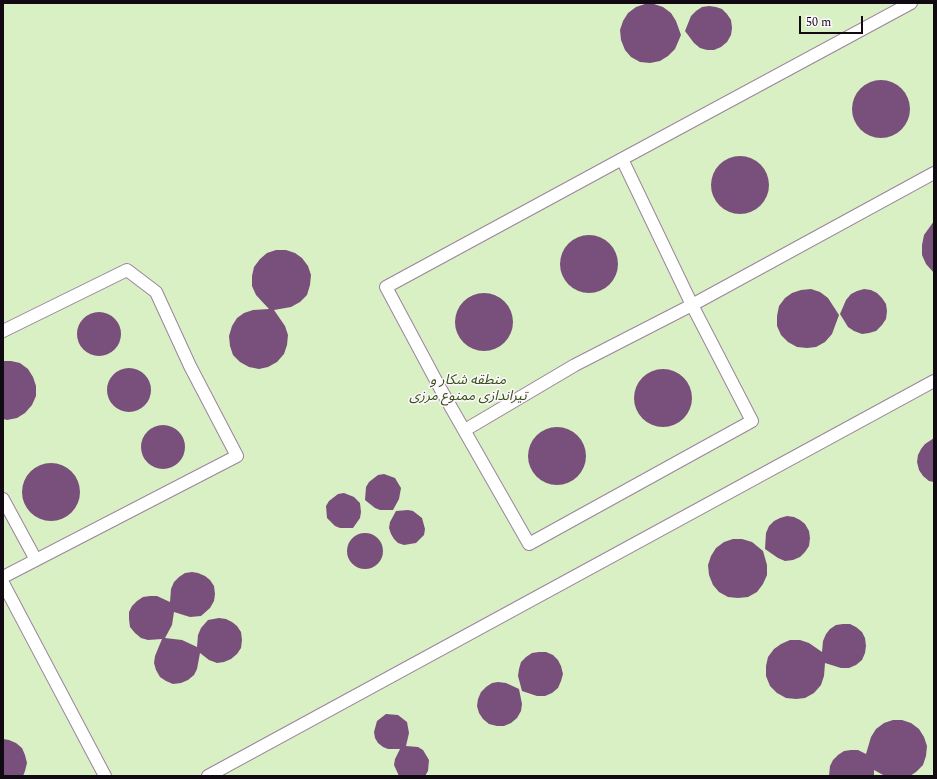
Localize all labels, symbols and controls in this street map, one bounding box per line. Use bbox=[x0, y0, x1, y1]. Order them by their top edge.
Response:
scale bar bbox=[801, 8, 865, 34]
text: 50 m bbox=[806, 13, 831, 32]
park label: منطقه شکار و تیراندازی ممنوع مرزی bbox=[409, 373, 527, 406]

